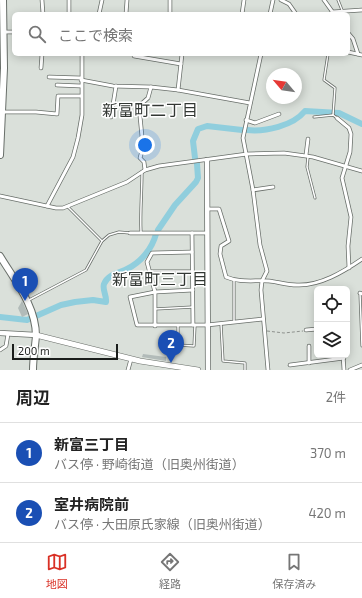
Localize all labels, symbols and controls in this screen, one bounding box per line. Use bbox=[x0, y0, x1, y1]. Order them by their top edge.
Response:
search box bbox=[12, 12, 350, 56]
icon: search bbox=[26, 23, 48, 45]
text: ここで検索 bbox=[58, 26, 133, 44]
north arrow bbox=[266, 68, 302, 104]
district label: 新富町二丁目 bbox=[102, 100, 198, 119]
your location bbox=[135, 135, 155, 155]
pin: 1 bbox=[12, 268, 38, 301]
district label: 新富町三丁目 bbox=[112, 269, 208, 288]
map controls bbox=[314, 286, 350, 358]
button: locate bbox=[314, 286, 350, 322]
button: layers bbox=[314, 322, 350, 358]
pin: 2 bbox=[158, 330, 184, 363]
scale bar bbox=[12, 342, 118, 361]
text: 200 m bbox=[18, 344, 50, 357]
text: 周辺 bbox=[16, 387, 50, 407]
text: 2件 bbox=[326, 389, 346, 405]
text: 新富三丁目 bbox=[54, 435, 129, 453]
text: 1 bbox=[26, 445, 32, 461]
text: 370 m bbox=[310, 445, 346, 461]
text: バス停 · 野崎街道（旧奥州街道） bbox=[54, 456, 245, 472]
text: 室井病院前 bbox=[54, 495, 129, 513]
text: 2 bbox=[25, 505, 33, 521]
text: 420 m bbox=[309, 505, 346, 521]
text: バス停 · 大田原氏家線（旧奥州街道） bbox=[54, 516, 271, 532]
tab: 地図 bbox=[46, 551, 68, 591]
tab: 経路 bbox=[159, 551, 181, 591]
tab: 保存済み bbox=[272, 551, 316, 591]

